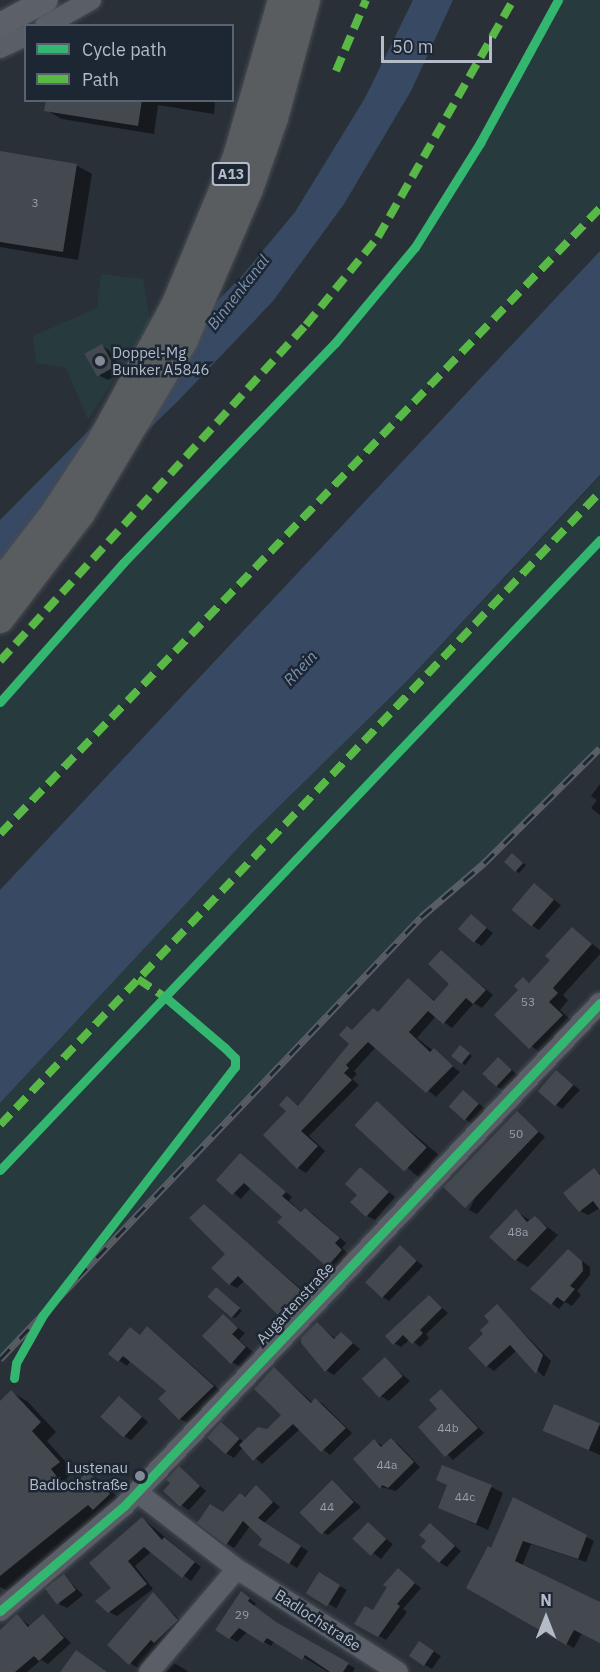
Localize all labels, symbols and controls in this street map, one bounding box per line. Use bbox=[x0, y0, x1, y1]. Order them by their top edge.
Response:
legend bbox=[24, 24, 234, 102]
scale bar bbox=[384, 24, 495, 62]
text: 50 m bbox=[392, 35, 434, 58]
text: Cycle path bbox=[82, 38, 167, 61]
text: Path bbox=[82, 68, 119, 91]
road number: A13 bbox=[212, 163, 250, 185]
house number: 3 bbox=[31, 196, 39, 210]
water label: Binnenkanal bbox=[203, 251, 273, 333]
place label: Doppel-Mg Bunker A5846 bbox=[112, 343, 209, 378]
marker: Doppel-Mg Bunker A5846 bbox=[93, 354, 107, 368]
water label: Rhein bbox=[279, 647, 321, 689]
house number: 53 bbox=[521, 995, 535, 1009]
house number: 50 bbox=[509, 1127, 523, 1141]
house number: 48a bbox=[508, 1225, 528, 1239]
street label: Augartenstraße bbox=[253, 1258, 337, 1348]
house number: 44b bbox=[437, 1421, 459, 1435]
place label: Lustenau Badlochstraße bbox=[29, 1458, 128, 1493]
house number: 44a bbox=[377, 1458, 397, 1472]
marker: Lustenau Badlochstraße bbox=[133, 1469, 147, 1483]
house number: 44c bbox=[455, 1490, 475, 1504]
house number: 44 bbox=[320, 1500, 334, 1514]
street label: Badlochstraße bbox=[272, 1586, 364, 1654]
north arrow bbox=[516, 1588, 576, 1648]
text: N bbox=[540, 1590, 552, 1610]
house number: 29 bbox=[235, 1608, 249, 1622]

